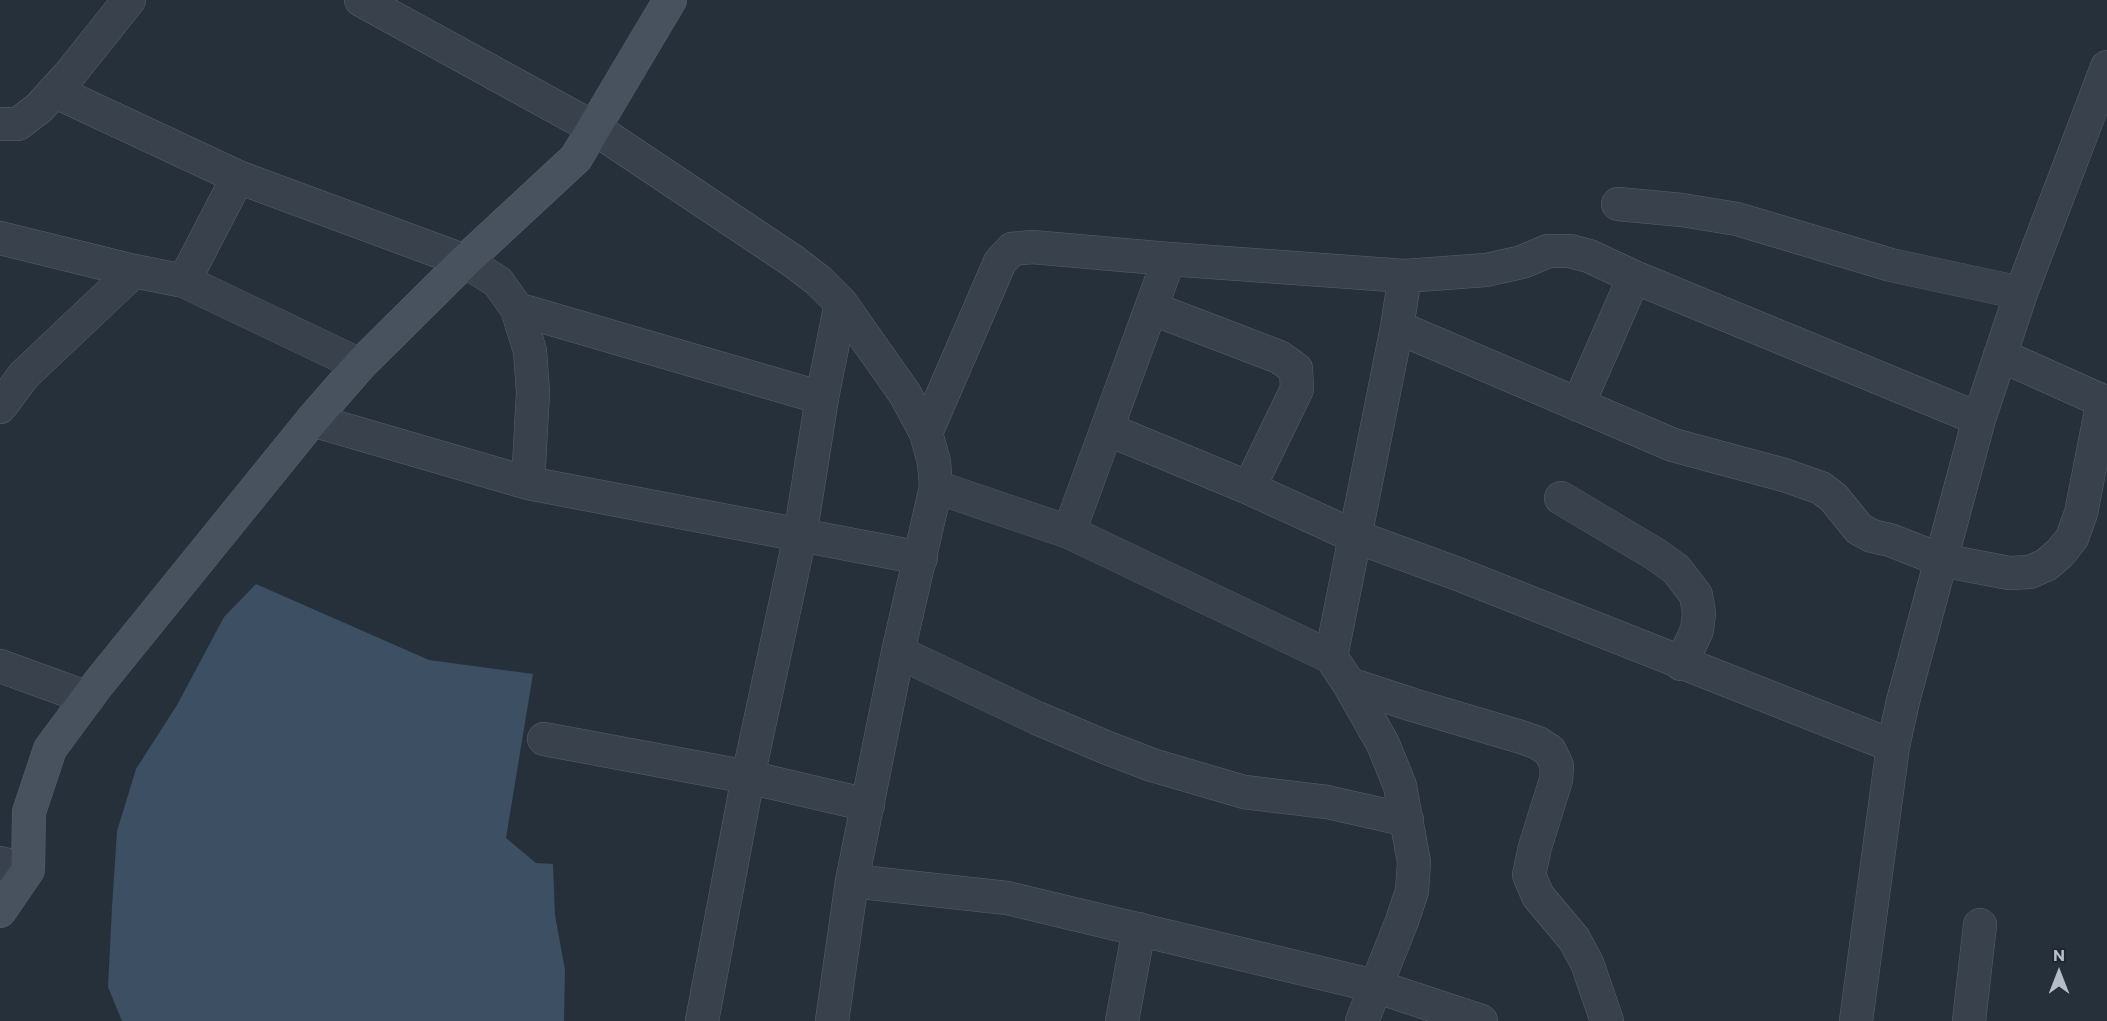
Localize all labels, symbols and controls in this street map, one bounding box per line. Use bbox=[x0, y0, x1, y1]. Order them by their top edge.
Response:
north arrow bbox=[2029, 943, 2089, 1003]
text: N bbox=[2053, 945, 2065, 964]

